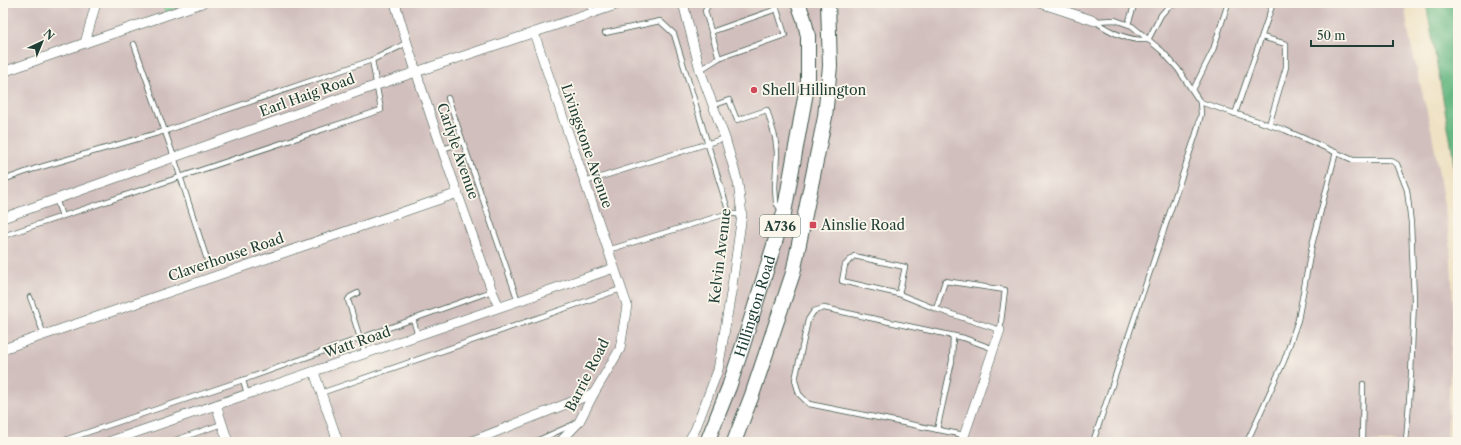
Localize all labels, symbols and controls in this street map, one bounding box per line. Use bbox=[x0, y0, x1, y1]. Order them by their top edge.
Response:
north arrow bbox=[22, 22, 62, 62]
scale bar bbox=[1311, 22, 1393, 48]
text: N bbox=[41, 26, 58, 43]
text: 50 m bbox=[1317, 28, 1346, 43]
street label: Earl Haig Road bbox=[257, 69, 358, 121]
street label: Livingstone Avenue bbox=[557, 81, 617, 211]
place label: Shell Hillington bbox=[762, 81, 867, 99]
marker: Shell Hillington bbox=[749, 85, 759, 95]
street label: Carlyle Avenue bbox=[433, 100, 483, 202]
street label: Kelvin Avenue bbox=[705, 207, 735, 305]
road number: A736 bbox=[760, 215, 800, 237]
place label: Ainslie Road bbox=[820, 216, 906, 234]
marker: Ainslie Road bbox=[808, 220, 818, 230]
street label: Claverhouse Road bbox=[166, 229, 287, 285]
street label: Hillington Road bbox=[731, 253, 779, 360]
street label: Watt Road bbox=[320, 322, 393, 362]
street label: Barrie Road bbox=[561, 335, 613, 414]

